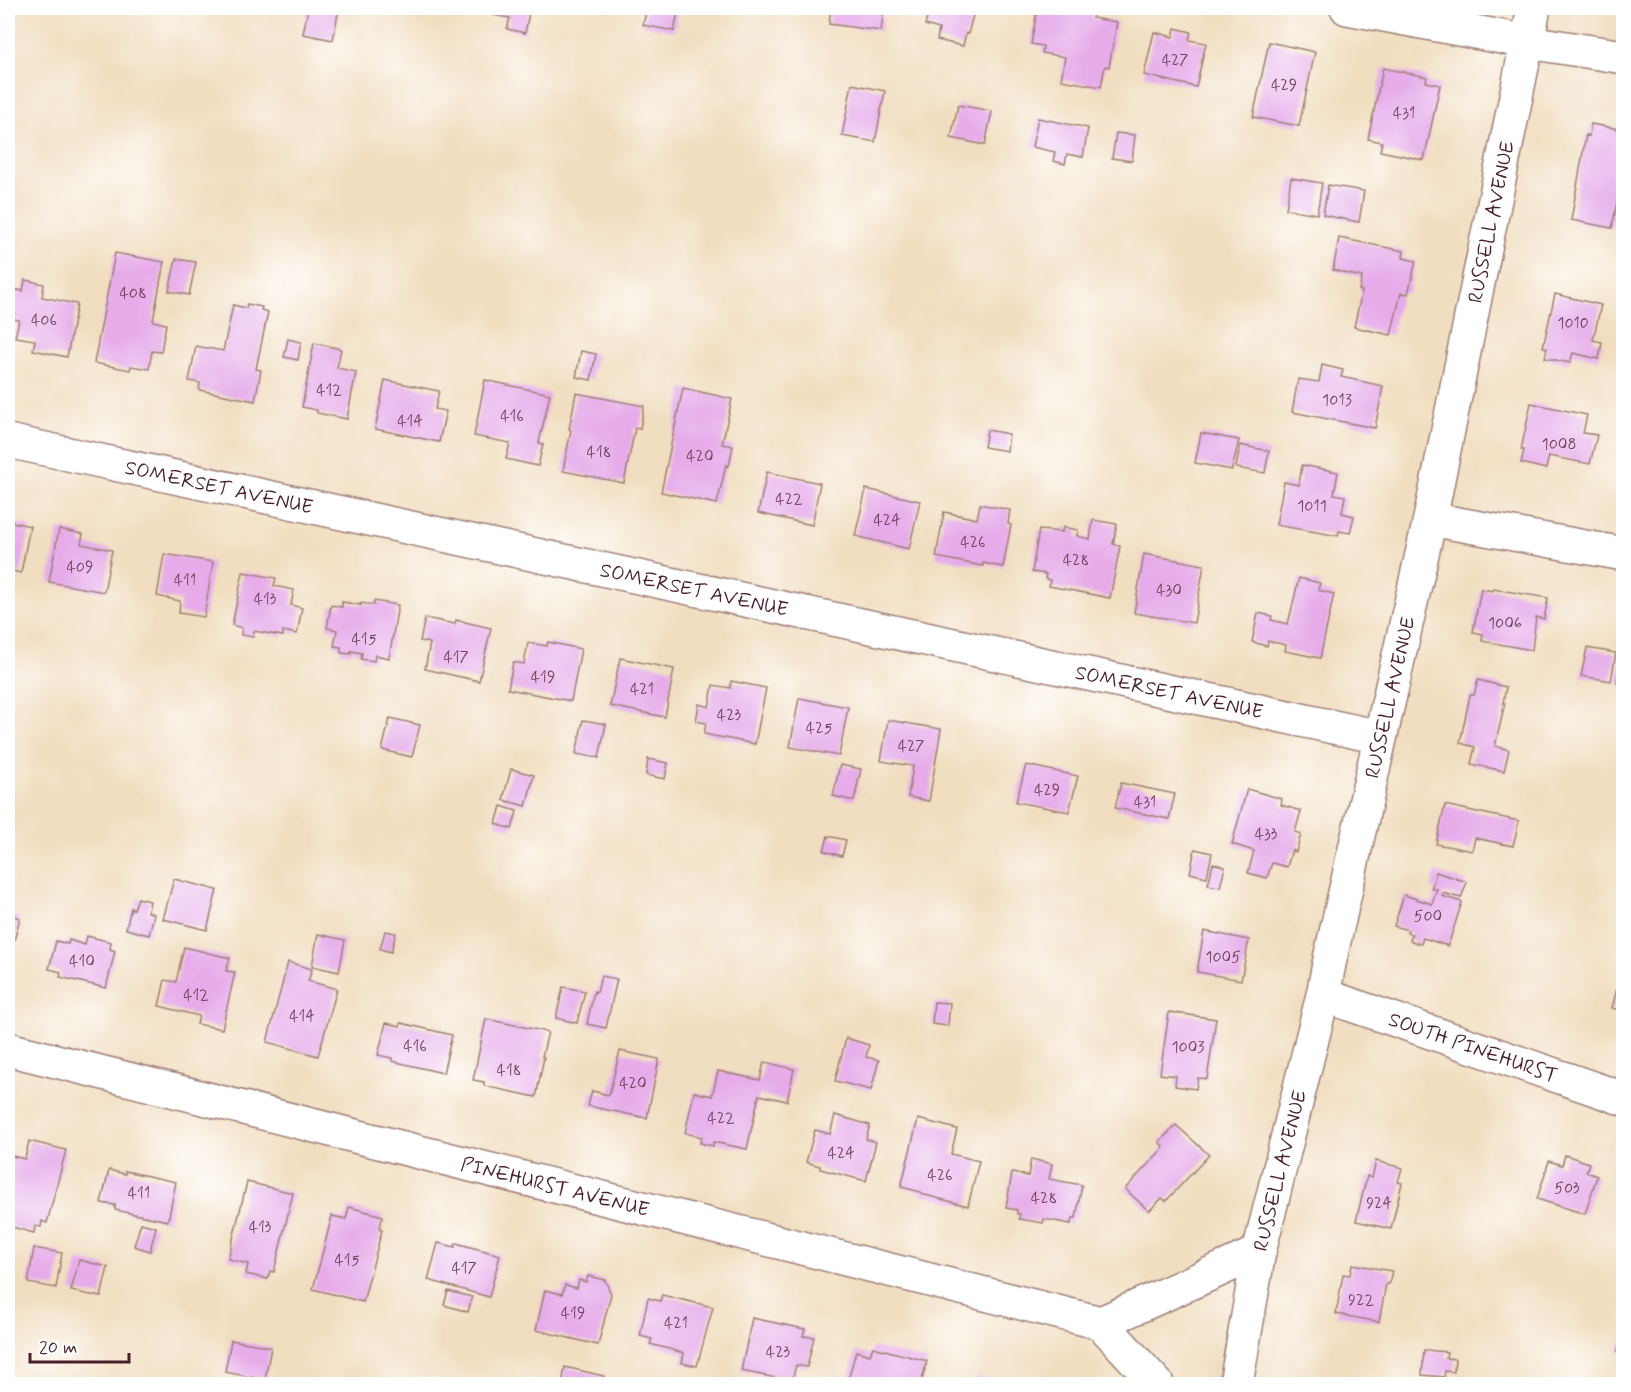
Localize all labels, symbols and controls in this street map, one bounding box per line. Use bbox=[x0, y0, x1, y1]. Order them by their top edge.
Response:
house number: 427 bbox=[1162, 50, 1188, 71]
house number: 429 bbox=[1271, 75, 1297, 96]
house number: 431 bbox=[1393, 103, 1415, 124]
street label: RUSSELL AVENUE bbox=[1462, 139, 1522, 306]
house number: 408 bbox=[119, 283, 147, 304]
house number: 406 bbox=[31, 310, 57, 331]
house number: 1010 bbox=[1557, 313, 1589, 334]
house number: 412 bbox=[316, 380, 342, 401]
house number: 1013 bbox=[1322, 390, 1352, 411]
house number: 416 bbox=[500, 406, 524, 427]
house number: 414 bbox=[397, 411, 423, 432]
house number: 1008 bbox=[1542, 434, 1576, 455]
house number: 418 bbox=[587, 442, 611, 463]
house number: 420 bbox=[686, 446, 714, 467]
street label: SOMERSET AVENUE bbox=[122, 455, 315, 521]
house number: 422 bbox=[775, 489, 803, 510]
house number: 1011 bbox=[1297, 496, 1327, 517]
house number: 424 bbox=[873, 510, 901, 531]
house number: 426 bbox=[960, 532, 986, 553]
house number: 428 bbox=[1063, 550, 1089, 571]
house number: 409 bbox=[67, 557, 93, 578]
street label: SOMERSET AVENUE bbox=[597, 557, 790, 624]
house number: 411 bbox=[174, 570, 196, 591]
house number: 430 bbox=[1156, 580, 1182, 601]
house number: 413 bbox=[254, 589, 277, 610]
house number: 1006 bbox=[1488, 613, 1522, 634]
street label: RUSSELL AVENUE bbox=[1360, 614, 1422, 781]
house number: 415 bbox=[351, 629, 377, 650]
house number: 417 bbox=[443, 647, 469, 668]
street label: SOMERSET AVENUE bbox=[1072, 660, 1265, 726]
house number: 419 bbox=[531, 667, 555, 688]
house number: 421 bbox=[630, 679, 654, 700]
house number: 423 bbox=[717, 705, 742, 726]
house number: 425 bbox=[806, 718, 832, 739]
house number: 427 bbox=[898, 736, 924, 757]
house number: 429 bbox=[1034, 780, 1060, 801]
house number: 431 bbox=[1134, 792, 1156, 813]
house number: 433 bbox=[1255, 824, 1278, 845]
house number: 500 bbox=[1414, 906, 1442, 927]
house number: 1005 bbox=[1205, 947, 1241, 968]
house number: 410 bbox=[69, 951, 95, 972]
house number: 412 bbox=[183, 985, 209, 1006]
house number: 414 bbox=[289, 1006, 315, 1027]
street label: SOUTH PINEHURST bbox=[1385, 1007, 1561, 1090]
house number: 416 bbox=[403, 1036, 427, 1057]
house number: 1003 bbox=[1171, 1037, 1205, 1058]
house number: 418 bbox=[497, 1060, 521, 1081]
house number: 420 bbox=[619, 1073, 647, 1094]
street label: RUSSELL AVENUE bbox=[1248, 1088, 1314, 1254]
house number: 422 bbox=[707, 1108, 735, 1129]
house number: 424 bbox=[827, 1143, 855, 1164]
street label: PINEHURST AVENUE bbox=[458, 1151, 652, 1224]
house number: 426 bbox=[927, 1165, 953, 1186]
house number: 503 bbox=[1554, 1178, 1580, 1199]
house number: 411 bbox=[128, 1183, 150, 1204]
house number: 428 bbox=[1031, 1188, 1057, 1209]
house number: 924 bbox=[1366, 1193, 1392, 1214]
house number: 413 bbox=[249, 1217, 272, 1238]
house number: 415 bbox=[334, 1250, 360, 1271]
house number: 417 bbox=[451, 1258, 477, 1279]
house number: 922 bbox=[1348, 1290, 1374, 1311]
house number: 419 bbox=[561, 1303, 585, 1324]
house number: 421 bbox=[664, 1313, 688, 1334]
scale bar bbox=[30, 1326, 129, 1364]
text: 20 m bbox=[39, 1336, 77, 1360]
house number: 423 bbox=[766, 1342, 791, 1363]

